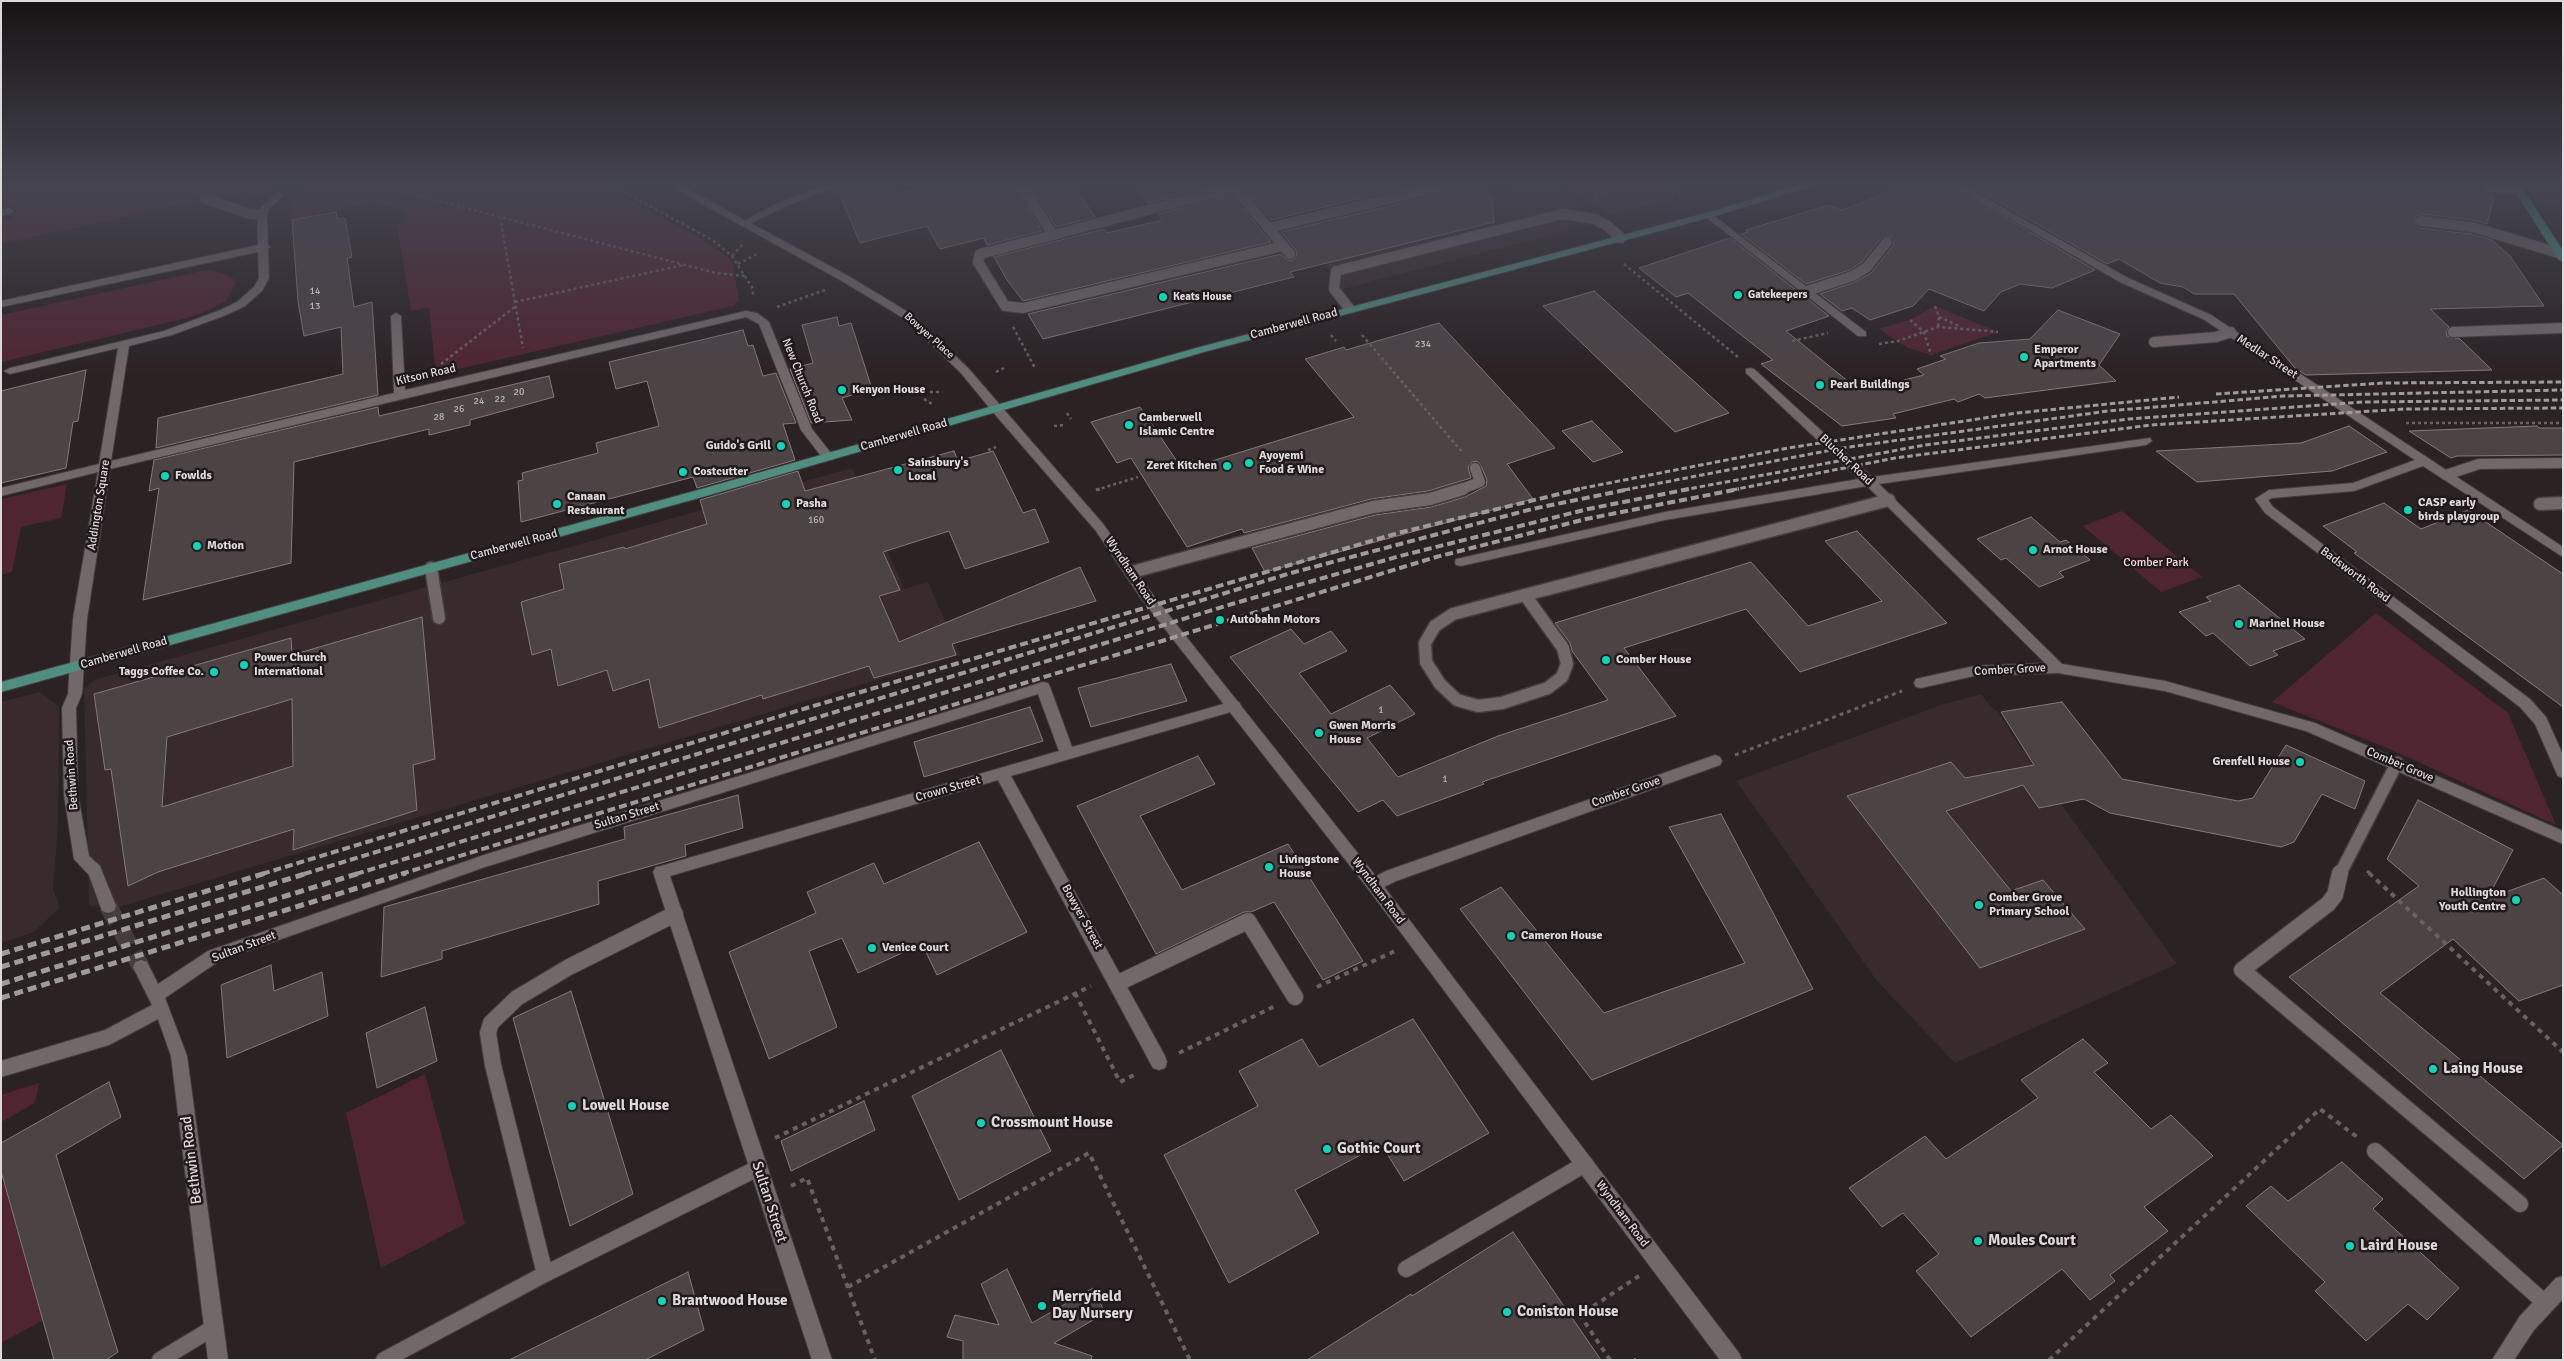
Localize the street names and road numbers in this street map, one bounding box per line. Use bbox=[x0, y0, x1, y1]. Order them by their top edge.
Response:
street label: Camberwell Road bbox=[1249, 305, 1339, 343]
street label: Bowyer Place bbox=[901, 310, 957, 362]
street label: Medlar Street bbox=[2234, 332, 2300, 382]
street label: New Church Road bbox=[778, 336, 826, 426]
street label: Kitson Road bbox=[395, 361, 457, 389]
street label: Camberwell Road bbox=[859, 416, 949, 454]
street label: Blucher Road bbox=[1816, 432, 1876, 488]
street label: Addington Square bbox=[85, 459, 113, 551]
street label: Camberwell Road bbox=[469, 526, 559, 564]
street label: Wyndham Road bbox=[1102, 534, 1158, 608]
street label: Badsworth Road bbox=[2317, 544, 2393, 606]
street label: Camberwell Road bbox=[79, 634, 169, 672]
street label: Comber Grove bbox=[1974, 661, 2046, 679]
street label: Bethwin Road bbox=[62, 739, 82, 811]
street label: Comber Grove bbox=[2364, 744, 2436, 786]
street label: Crown Street bbox=[914, 773, 982, 805]
street label: Comber Grove bbox=[1590, 774, 1662, 810]
street label: Sultan Street bbox=[593, 799, 661, 833]
street label: Wyndham Road bbox=[1348, 855, 1408, 927]
street label: Bowyer Street bbox=[1058, 882, 1106, 952]
street label: Sultan Street bbox=[210, 928, 278, 966]
street label: Bethwin Road bbox=[178, 1115, 206, 1205]
street label: Sultan Street bbox=[747, 1159, 791, 1245]
street label: Wyndham Road bbox=[1592, 1178, 1652, 1250]

